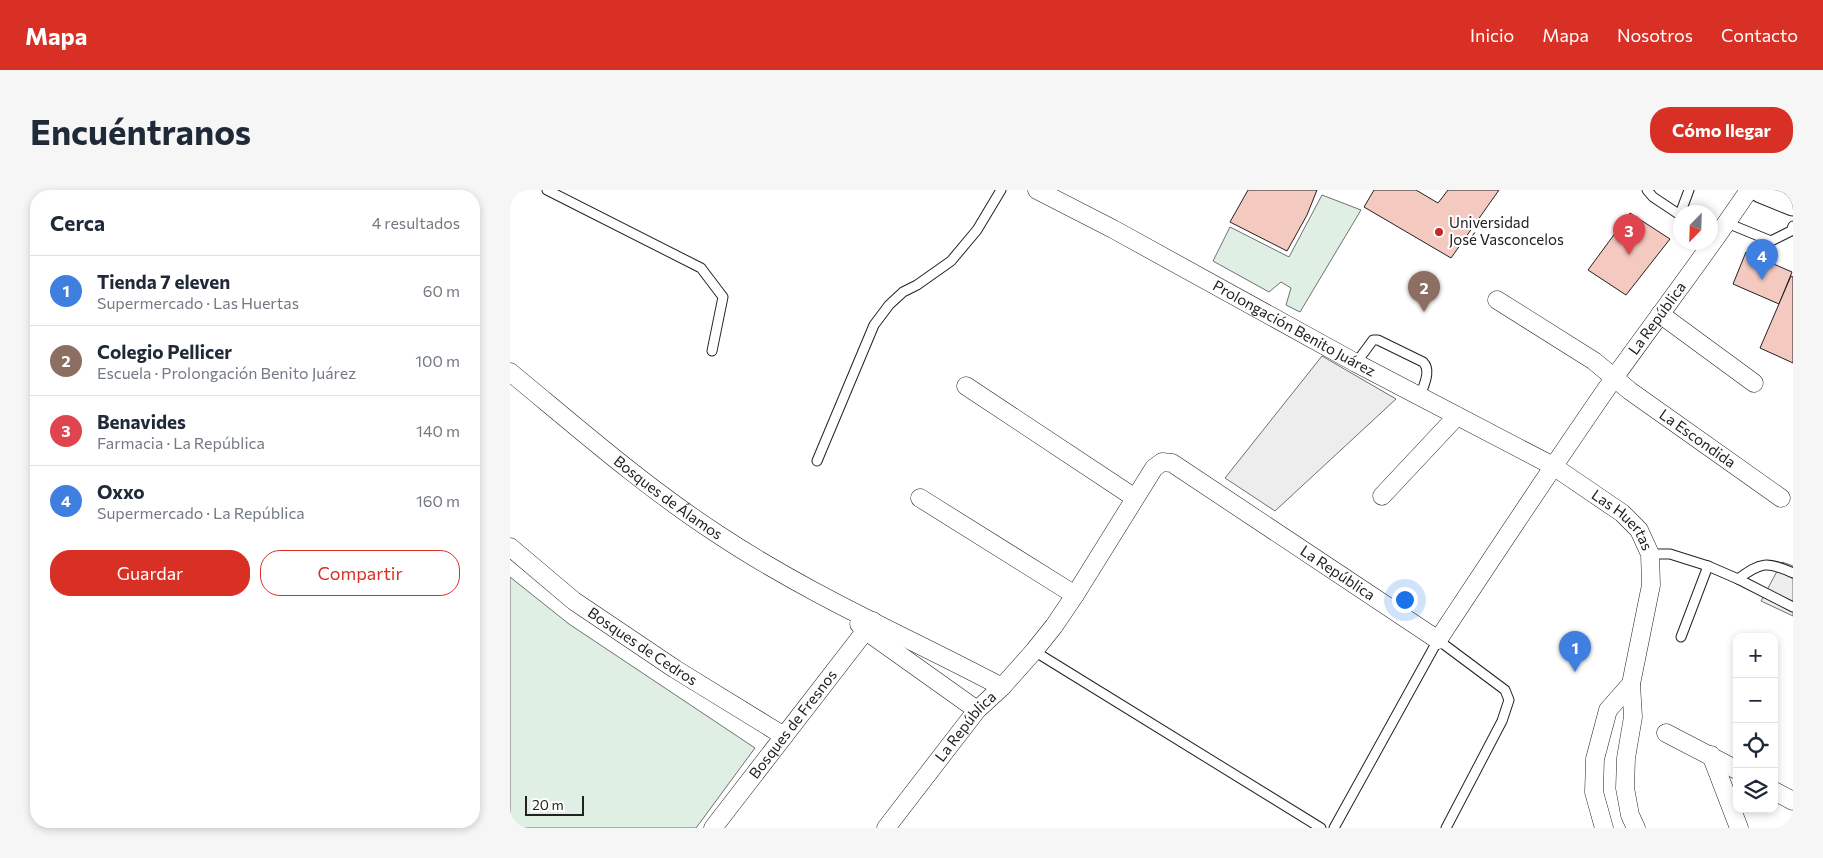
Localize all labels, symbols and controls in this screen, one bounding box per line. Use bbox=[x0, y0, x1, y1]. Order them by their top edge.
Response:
text: Mapa bbox=[25, 21, 87, 50]
text: Inicio bbox=[1470, 24, 1514, 46]
text: Mapa bbox=[1542, 24, 1589, 46]
text: Nosotros bbox=[1617, 24, 1693, 46]
text: Contacto bbox=[1721, 24, 1798, 46]
button: Cómo llegar bbox=[1650, 107, 1793, 153]
text: Encuéntranos bbox=[30, 109, 251, 152]
north arrow bbox=[1673, 205, 1718, 250]
text: Cerca bbox=[50, 210, 105, 235]
text: 4 resultados bbox=[372, 213, 460, 232]
place label: Universidad José Vasconcelos bbox=[1449, 213, 1564, 248]
pin: 3 bbox=[1613, 214, 1645, 255]
marker: Universidad José Vasconcelos bbox=[1433, 226, 1445, 238]
pin: 4 bbox=[1746, 239, 1778, 280]
text: Tienda 7 eleven bbox=[97, 270, 230, 293]
pin: 2 bbox=[1408, 271, 1440, 312]
street label: Prolongación Benito Juárez bbox=[1210, 276, 1379, 380]
street label: La República bbox=[1624, 278, 1689, 358]
text: 1 bbox=[62, 281, 70, 300]
text: 60 m bbox=[423, 281, 460, 300]
text: Supermercado · Las Huertas bbox=[97, 293, 299, 312]
text: Colegio Pellicer bbox=[97, 340, 232, 363]
text: 2 bbox=[61, 351, 71, 370]
text: 100 m bbox=[415, 351, 460, 370]
text: Escuela · Prolongación Benito Juárez bbox=[97, 363, 356, 382]
street label: La Escondida bbox=[1656, 405, 1739, 471]
text: Benavides bbox=[97, 410, 186, 433]
text: 3 bbox=[61, 421, 71, 440]
text: 140 m bbox=[416, 421, 460, 440]
text: Farmacia · La República bbox=[97, 433, 265, 452]
street label: Bosques de Álamos bbox=[611, 451, 726, 543]
text: Oxxo bbox=[97, 480, 145, 503]
street label: Las Huertas bbox=[1589, 485, 1657, 553]
text: 4 bbox=[61, 491, 71, 510]
text: 160 m bbox=[416, 491, 460, 510]
text: Supermercado · La República bbox=[97, 503, 305, 522]
street label: La República bbox=[1297, 541, 1379, 604]
button: Guardar bbox=[50, 550, 250, 596]
button: Compartir bbox=[260, 550, 460, 596]
your location bbox=[1392, 587, 1418, 613]
street label: Bosques de Cedros bbox=[585, 603, 701, 689]
pin: 1 bbox=[1559, 631, 1591, 672]
map controls bbox=[1733, 633, 1778, 813]
button: + bbox=[1733, 633, 1778, 678]
street label: Bosques de Fresnos bbox=[745, 666, 840, 782]
button: − bbox=[1733, 678, 1778, 723]
street label: La República bbox=[931, 687, 999, 765]
button: locate bbox=[1733, 723, 1778, 768]
button: layers bbox=[1733, 768, 1778, 813]
scale bar bbox=[525, 793, 584, 816]
text: 20 m bbox=[532, 796, 564, 813]

